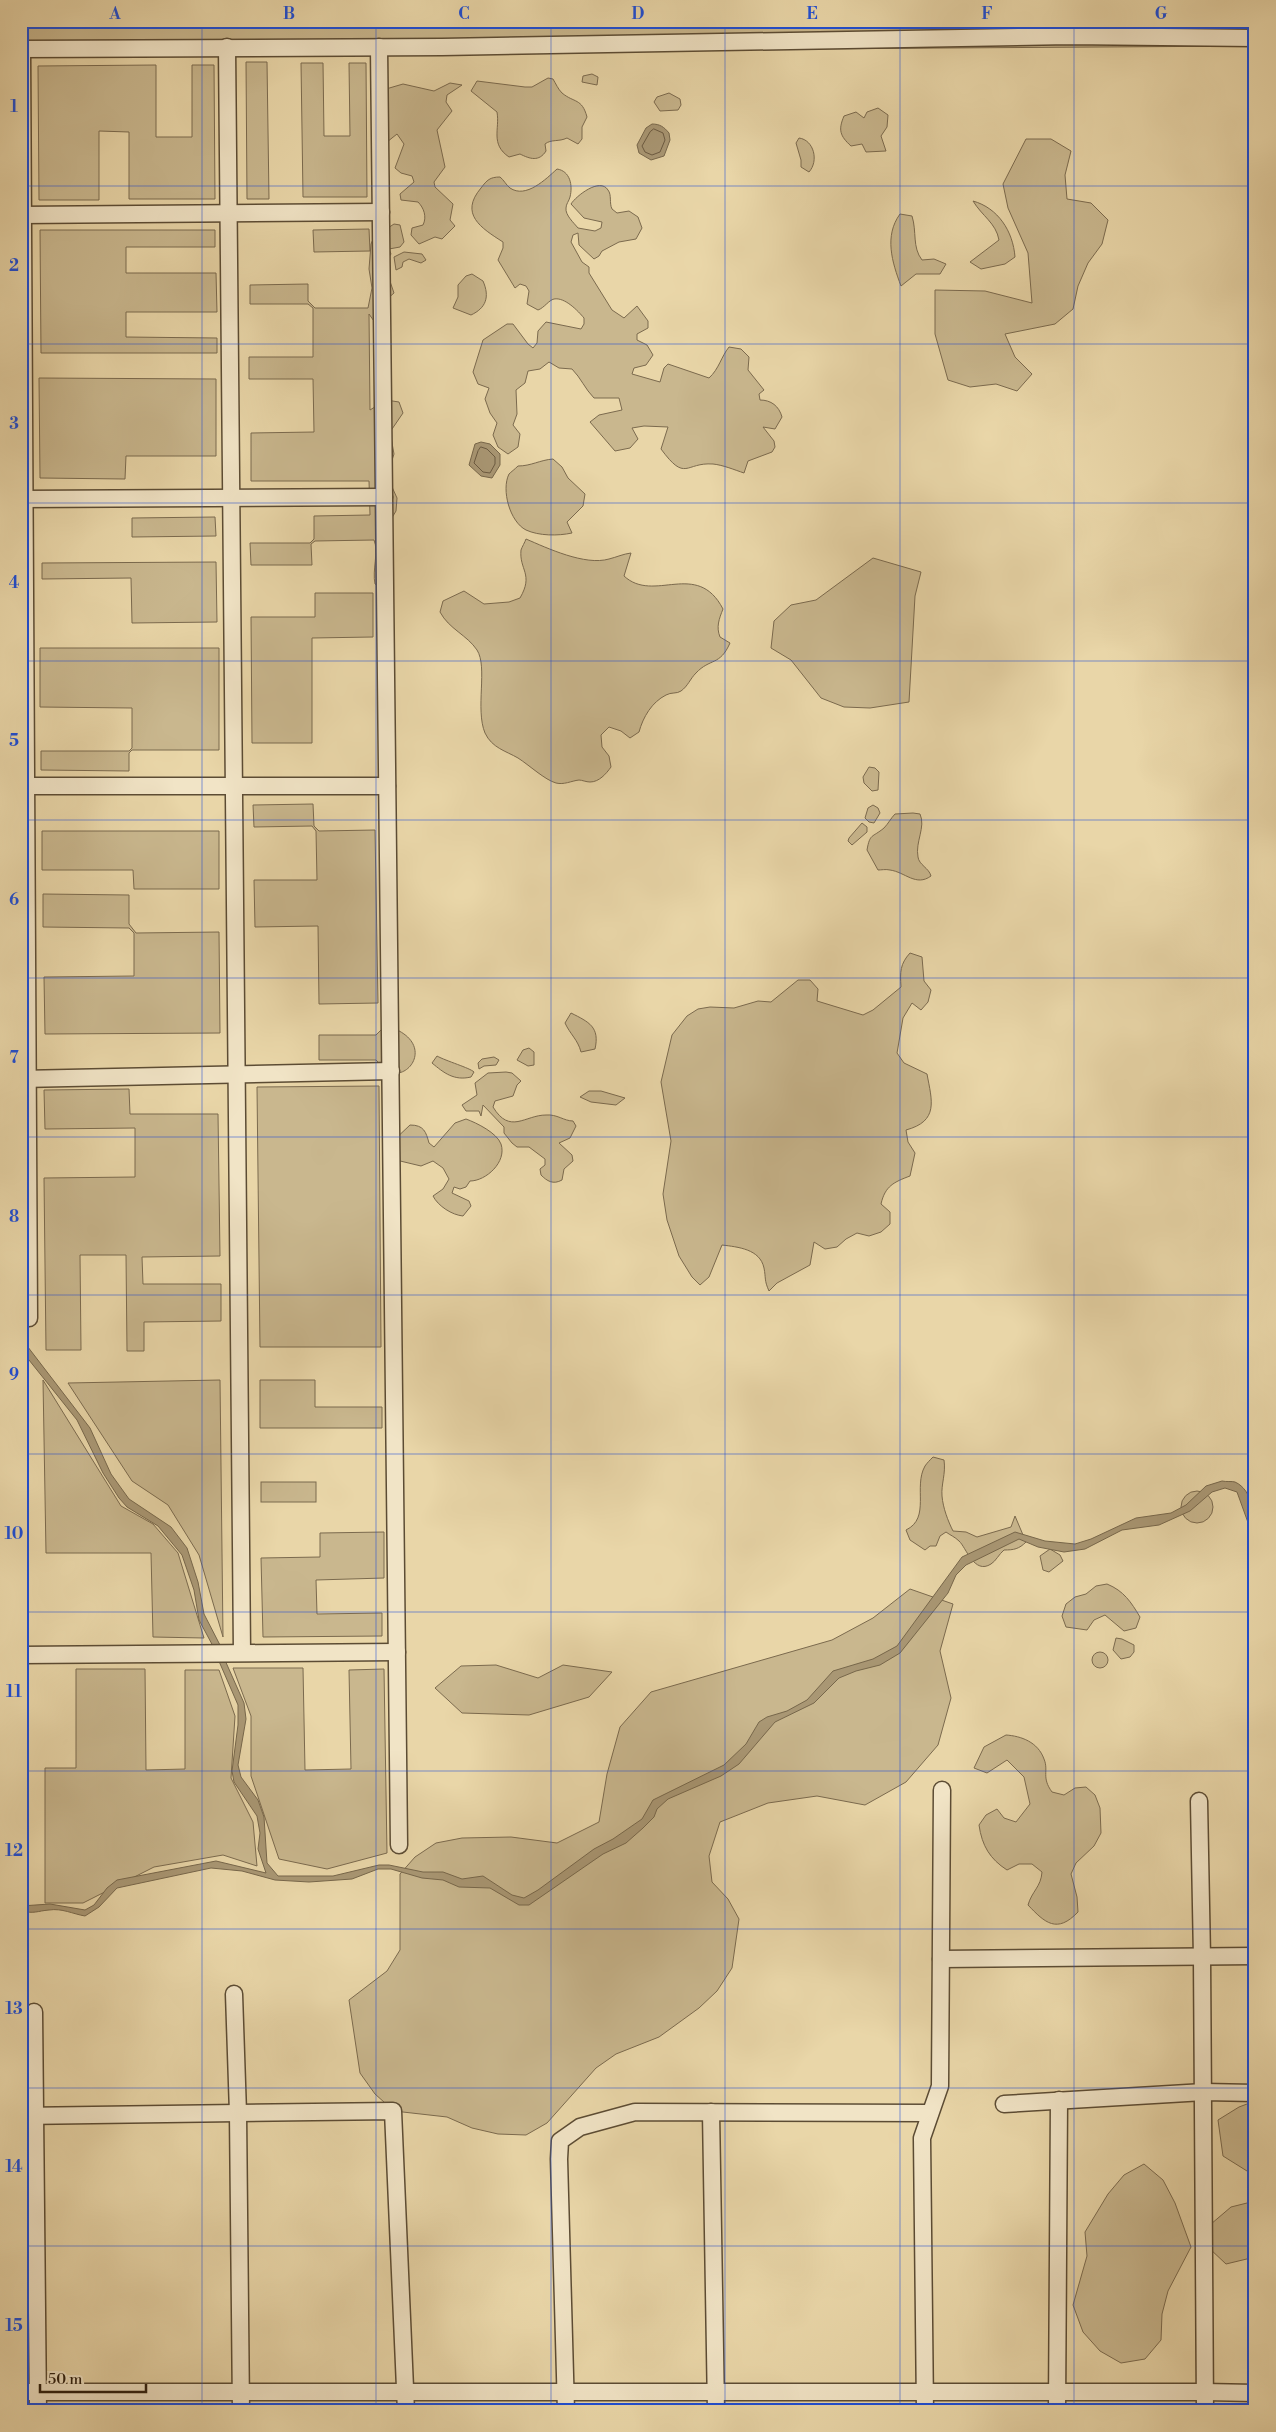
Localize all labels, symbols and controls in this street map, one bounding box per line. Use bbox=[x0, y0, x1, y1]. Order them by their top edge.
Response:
text: A bbox=[108, 4, 121, 24]
text: B bbox=[283, 4, 295, 24]
text: C bbox=[458, 4, 470, 24]
text: D bbox=[632, 4, 645, 24]
text: E bbox=[806, 4, 818, 24]
text: F bbox=[981, 4, 993, 24]
text: G bbox=[1155, 4, 1168, 24]
text: 1 bbox=[10, 97, 18, 117]
text: 2 bbox=[9, 256, 19, 276]
text: 3 bbox=[9, 414, 19, 434]
text: 4 bbox=[9, 573, 20, 593]
text: 5 bbox=[9, 731, 19, 751]
text: 6 bbox=[9, 890, 19, 910]
text: 7 bbox=[9, 1048, 19, 1068]
text: 8 bbox=[9, 1207, 19, 1227]
text: 9 bbox=[9, 1365, 19, 1385]
text: 10 bbox=[5, 1524, 23, 1544]
text: 11 bbox=[6, 1682, 22, 1702]
text: 12 bbox=[5, 1841, 23, 1861]
text: 13 bbox=[5, 1999, 23, 2019]
text: 14 bbox=[5, 2157, 23, 2177]
text: 15 bbox=[5, 2316, 23, 2336]
scale bar bbox=[40, 2362, 146, 2394]
text: 50 m bbox=[48, 2370, 82, 2389]

